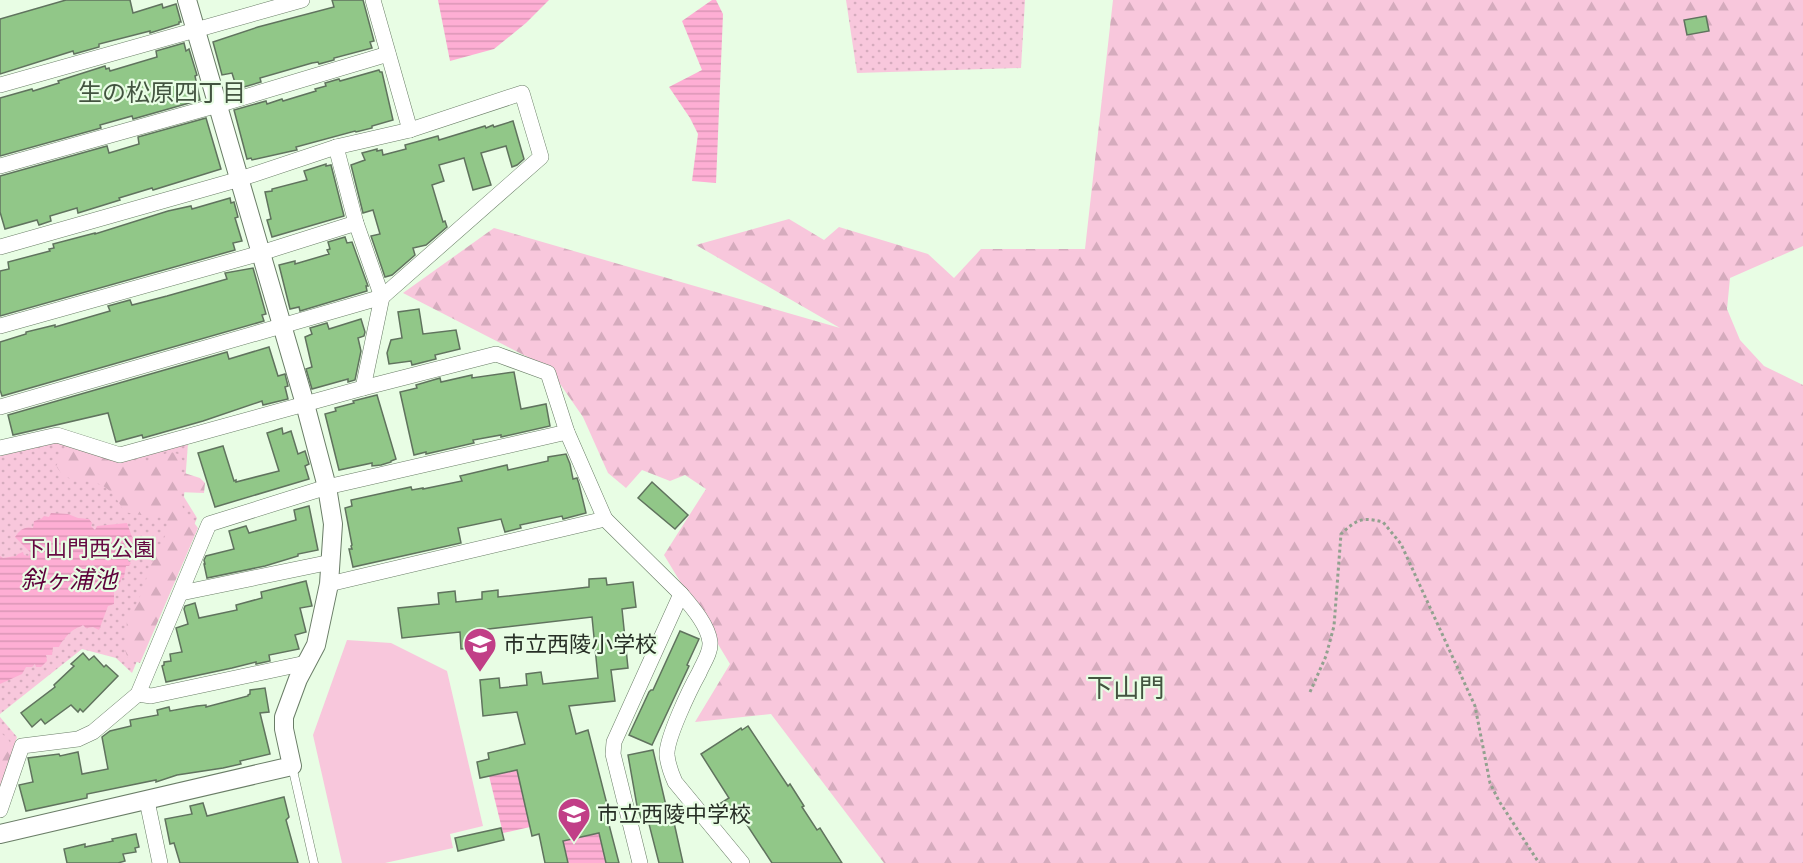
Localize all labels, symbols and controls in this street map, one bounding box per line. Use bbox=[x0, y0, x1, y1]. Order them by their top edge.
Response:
district label: 生の松原四丁目 bbox=[78, 78, 246, 107]
park label: 下山門西公園 bbox=[23, 535, 155, 562]
water label: 斜ヶ浦池 bbox=[21, 565, 119, 594]
school or university icon: 市立西陵小学校 bbox=[462, 626, 498, 673]
place label: 市立西陵小学校 bbox=[503, 631, 657, 658]
district label: 下山門 bbox=[1087, 672, 1165, 704]
school or university icon: 市立西陵中学校 bbox=[556, 796, 592, 843]
place label: 市立西陵中学校 bbox=[597, 801, 751, 828]

